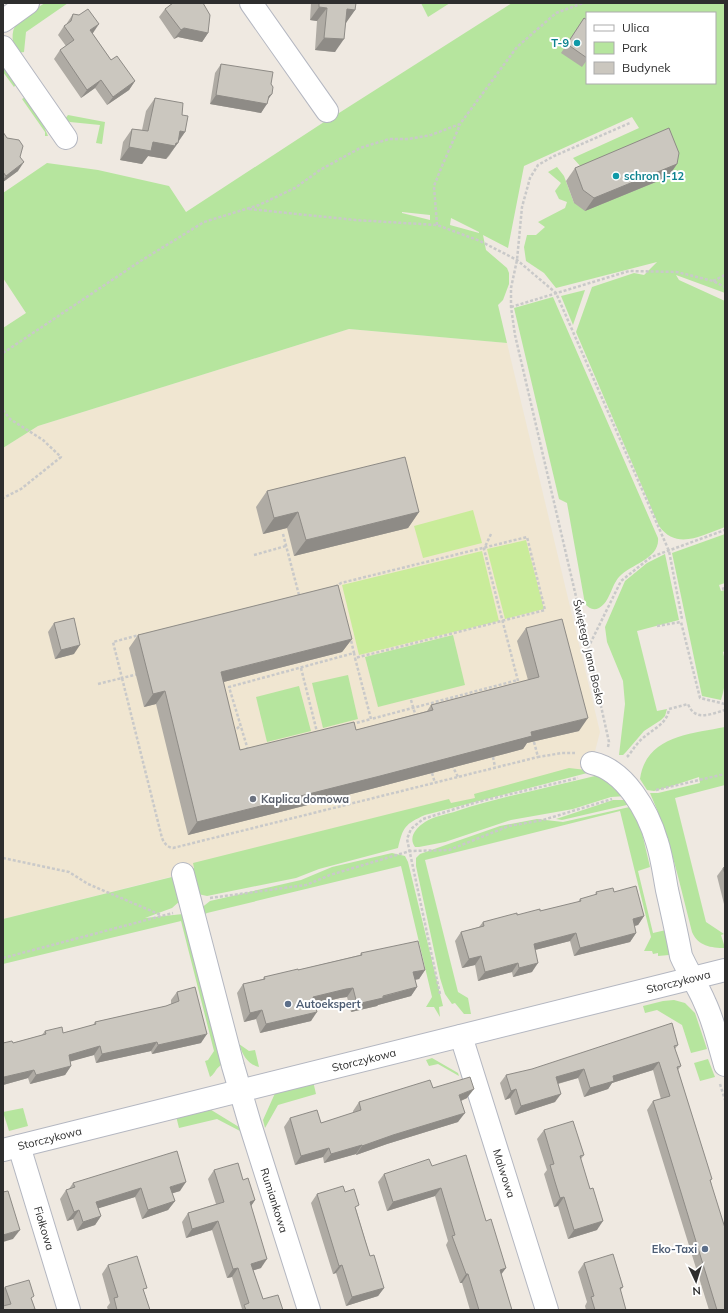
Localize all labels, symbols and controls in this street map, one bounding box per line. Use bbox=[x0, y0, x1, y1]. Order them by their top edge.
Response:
legend bbox=[586, 12, 716, 84]
text: Ulica bbox=[622, 20, 650, 35]
place label: T-9 bbox=[551, 36, 569, 50]
marker: T-9 bbox=[572, 38, 582, 48]
text: Park bbox=[622, 40, 648, 55]
text: Budynek bbox=[622, 60, 671, 75]
place label: schron J-12 bbox=[624, 169, 684, 183]
marker: schron J-12 bbox=[611, 171, 621, 181]
street label: Świętego Jana Bosko bbox=[570, 598, 608, 706]
place label: Kaplica domowa bbox=[261, 792, 349, 806]
marker: Kaplica domowa bbox=[248, 794, 258, 804]
street label: Storczykowa bbox=[645, 967, 712, 996]
place label: Autoekspert bbox=[296, 997, 361, 1011]
marker: Autoekspert bbox=[283, 999, 293, 1009]
street label: Storczykowa bbox=[330, 1045, 397, 1075]
street label: Storczykowa bbox=[16, 1124, 83, 1153]
street label: Malwowa bbox=[490, 1147, 518, 1200]
street label: Rumiankowa bbox=[257, 1166, 291, 1235]
street label: Fiołkowa bbox=[31, 1204, 57, 1252]
place label: Eko-Taxi bbox=[652, 1242, 697, 1256]
marker: Eko-Taxi bbox=[700, 1244, 710, 1254]
north arrow bbox=[676, 1261, 716, 1301]
text: N bbox=[692, 1284, 701, 1298]

